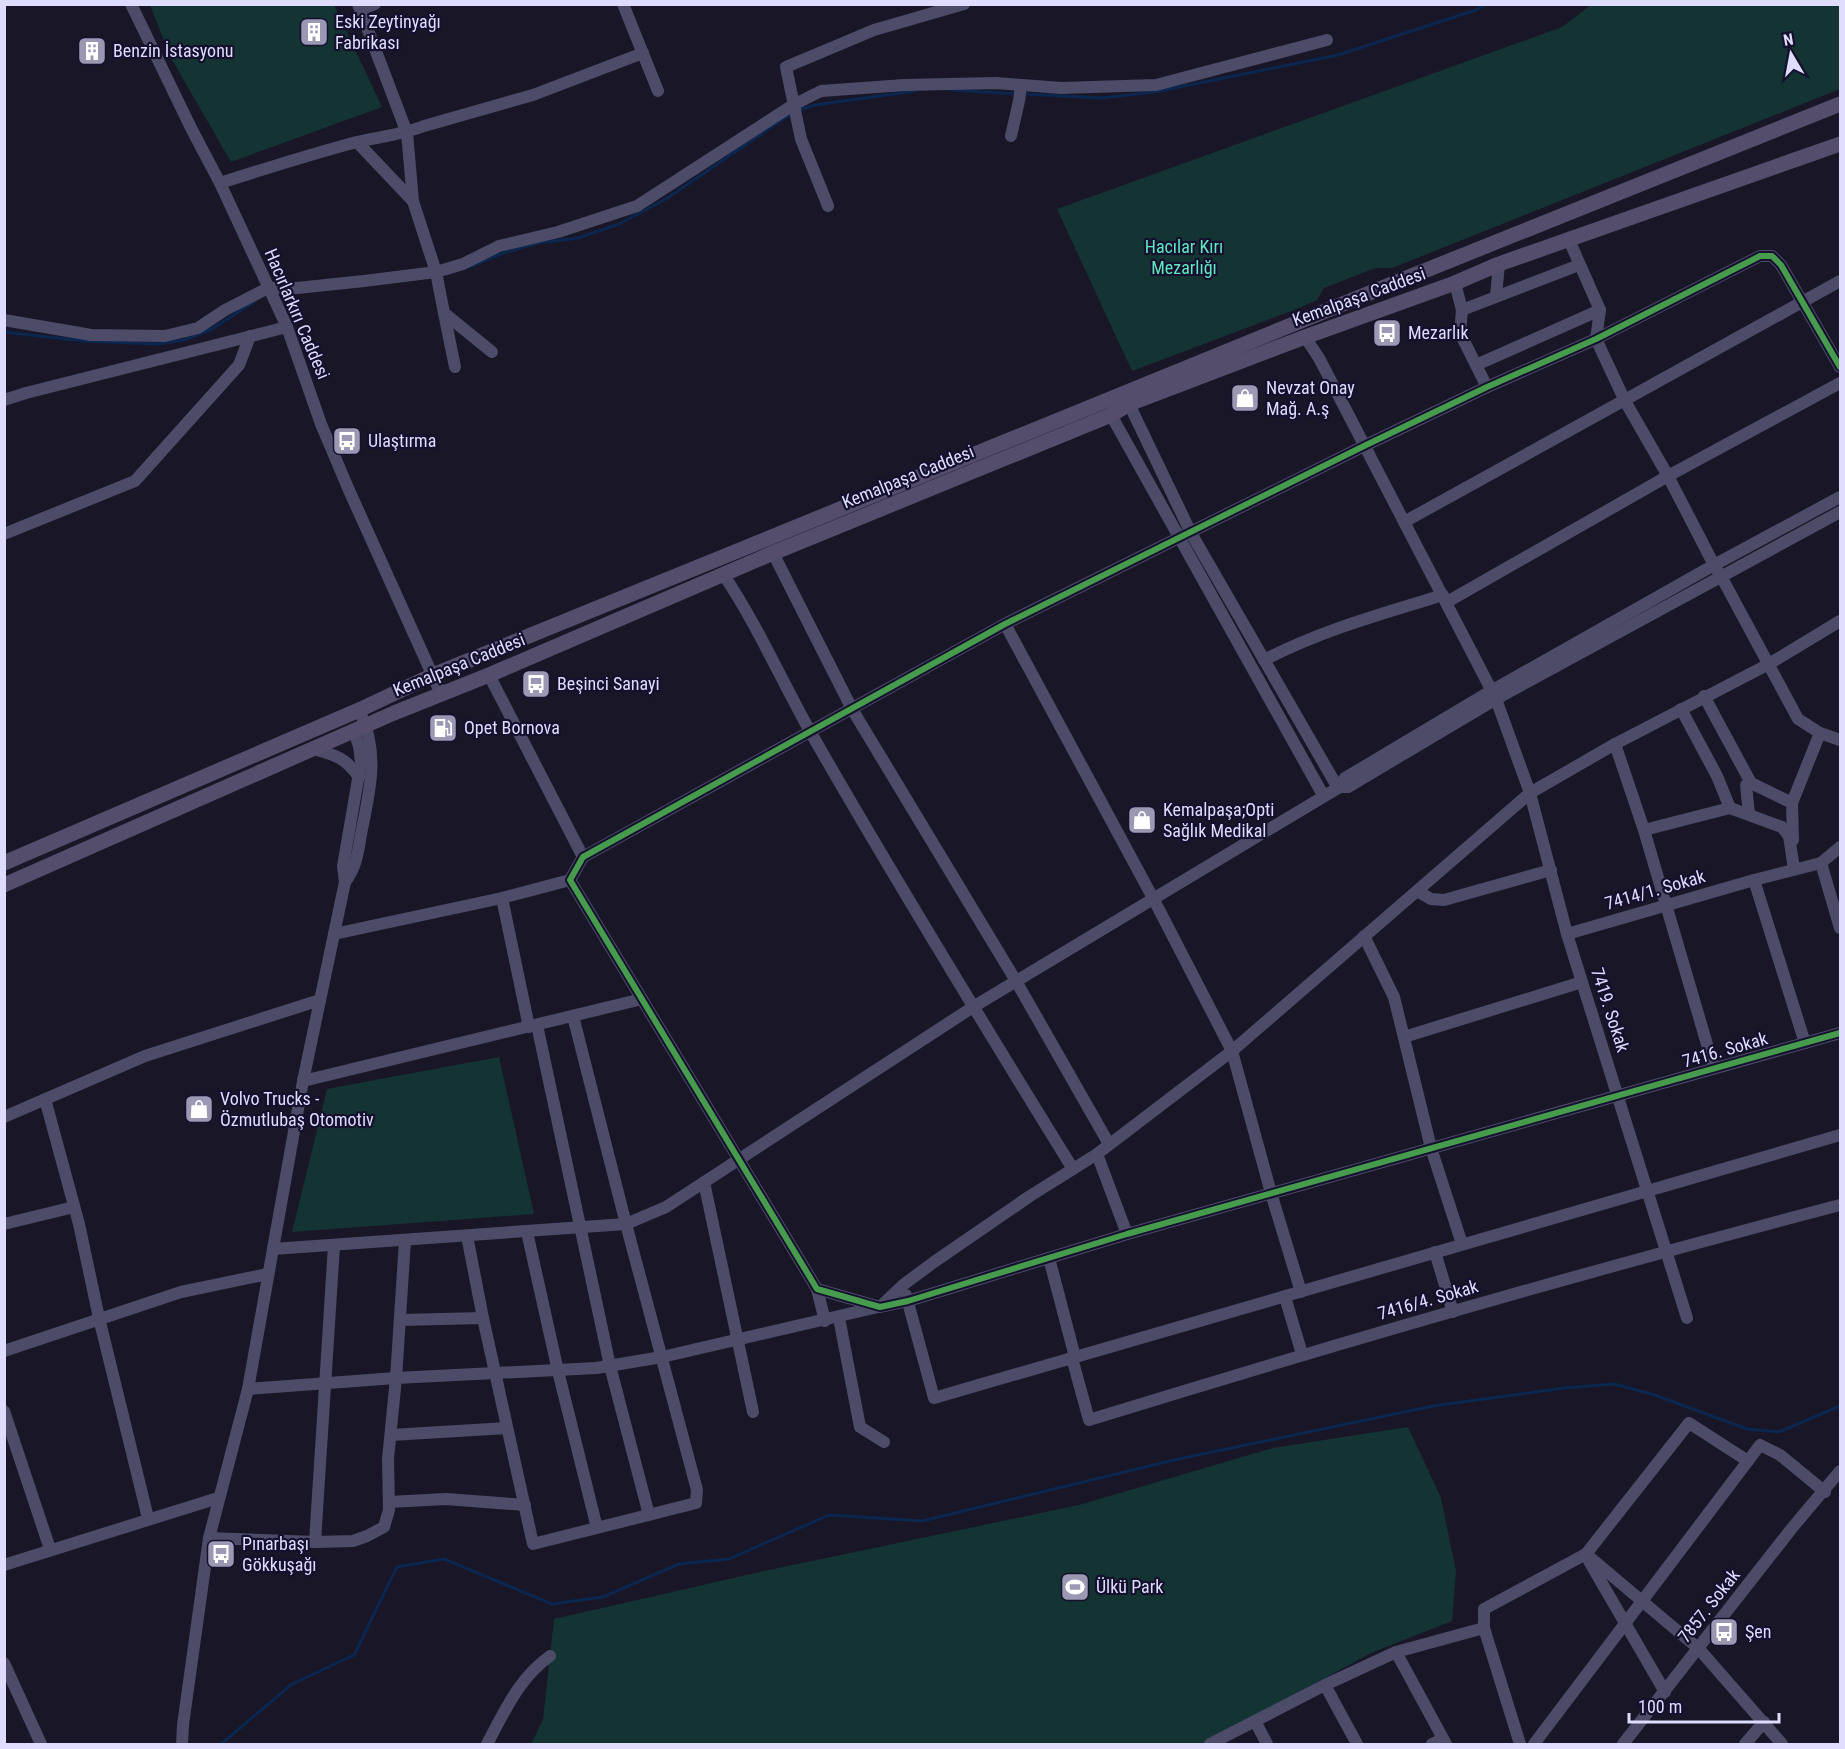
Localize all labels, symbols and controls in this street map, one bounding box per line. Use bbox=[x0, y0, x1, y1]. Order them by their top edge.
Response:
place label: Eski Zeytinyağı Fabrikası bbox=[335, 11, 441, 53]
building icon: Eski Zeytinyağı Fabrikası bbox=[298, 16, 330, 48]
north arrow bbox=[1761, 24, 1821, 84]
text: N bbox=[1782, 30, 1795, 50]
building icon: Benzin İstasyonu bbox=[76, 35, 108, 67]
place label: Benzin İstasyonu bbox=[113, 40, 234, 61]
park label: Hacılar Kırı Mezarlığı bbox=[1145, 236, 1223, 278]
street label: Hacırlarkırı Caddesi bbox=[260, 245, 334, 382]
street label: Kemalpaşa Caddesi bbox=[1289, 263, 1428, 330]
bus stop icon: Mezarlık bbox=[1371, 317, 1403, 349]
place label: Mezarlık bbox=[1408, 322, 1469, 343]
place label: Nevzat Onay Mağ. A.ş bbox=[1266, 377, 1355, 419]
shop icon: Nevzat Onay Mağ. A.ş bbox=[1229, 382, 1261, 414]
bus stop icon: Ulaştırma bbox=[331, 425, 363, 457]
place label: Ulaştırma bbox=[368, 430, 436, 451]
street label: Kemalpaşa Caddesi bbox=[839, 441, 977, 513]
street label: Kemalpaşa Caddesi bbox=[390, 629, 528, 701]
bus stop icon: Beşinci Sanayi bbox=[520, 668, 552, 700]
place label: Beşinci Sanayi bbox=[557, 673, 660, 694]
fuel station icon: Opet Bornova bbox=[427, 712, 459, 744]
place label: Opet Bornova bbox=[464, 717, 560, 738]
place label: Kemalpaşa;Opti Sağlık Medikal bbox=[1163, 799, 1274, 841]
shop icon: Kemalpaşa;Opti Sağlık Medikal bbox=[1126, 804, 1158, 836]
street label: 7414/1. Sokak bbox=[1602, 865, 1707, 914]
street label: 7419. Sokak bbox=[1587, 965, 1634, 1055]
street label: 7416. Sokak bbox=[1680, 1027, 1770, 1072]
place label: Volvo Trucks - Özmutlubaş Otomotiv bbox=[220, 1088, 374, 1130]
shop icon: Volvo Trucks - Özmutlubaş Otomotiv bbox=[183, 1093, 215, 1125]
street label: 7416/4. Sokak bbox=[1375, 1275, 1480, 1324]
place label: Pınarbaşı Gökkuşağı bbox=[242, 1533, 317, 1575]
bus stop icon: Pınarbaşı Gökkuşağı bbox=[205, 1538, 237, 1570]
street label: 7857. Sokak bbox=[1673, 1565, 1744, 1647]
sports icon: Ülkü Park bbox=[1059, 1571, 1091, 1603]
place label: Ülkü Park bbox=[1096, 1576, 1163, 1597]
bus stop icon: Şen bbox=[1708, 1616, 1740, 1648]
place label: Şen bbox=[1745, 1621, 1772, 1642]
scale bar bbox=[1629, 1686, 1779, 1724]
text: 100 m bbox=[1638, 1696, 1682, 1717]

